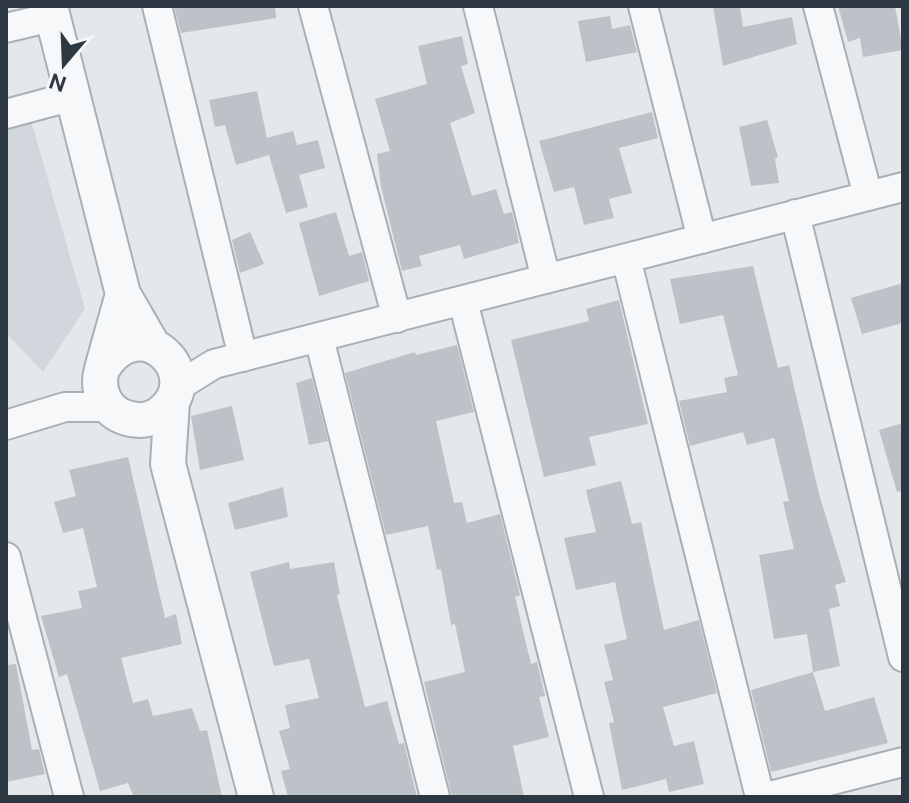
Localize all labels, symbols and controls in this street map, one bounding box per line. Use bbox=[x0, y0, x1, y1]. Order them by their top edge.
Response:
north arrow bbox=[24, 24, 104, 104]
text: N bbox=[45, 66, 70, 99]

